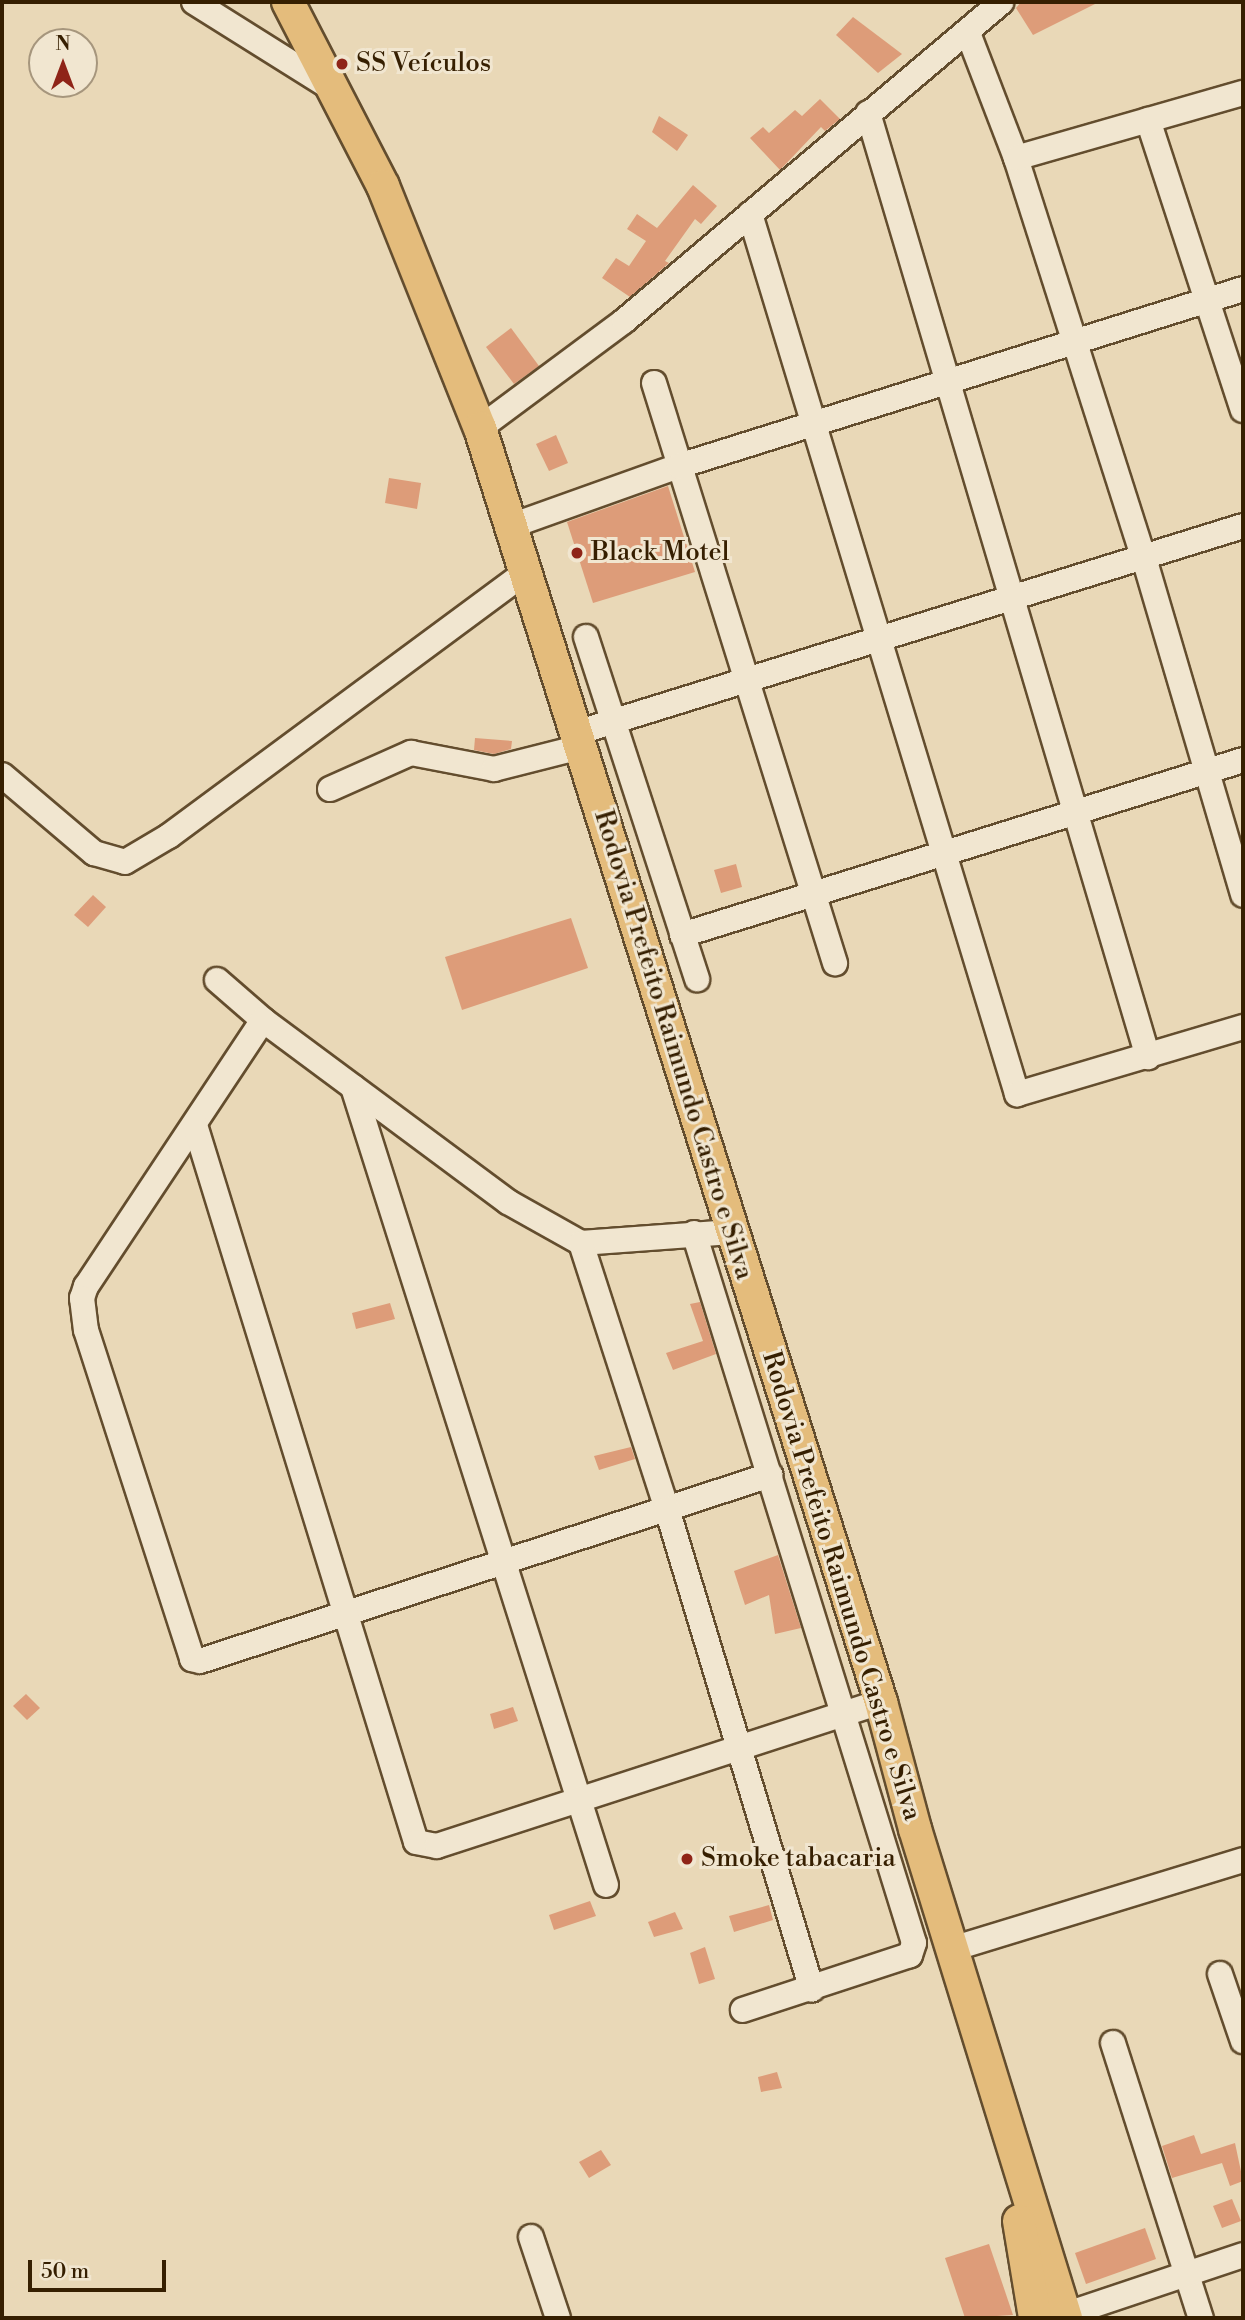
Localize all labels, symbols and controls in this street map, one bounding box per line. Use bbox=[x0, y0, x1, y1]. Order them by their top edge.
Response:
north arrow bbox=[28, 28, 98, 98]
text: N bbox=[55, 32, 71, 56]
place label: SS Veículos bbox=[356, 48, 491, 80]
marker: SS Veículos bbox=[334, 56, 350, 72]
place label: Black Motel bbox=[591, 537, 729, 569]
marker: Black Motel bbox=[569, 545, 585, 561]
street label: Rodovia Prefeito Raimundo Castro e Silva bbox=[587, 807, 759, 1283]
street label: Rodovia Prefeito Raimundo Castro e Silva bbox=[755, 1348, 927, 1824]
place label: Smoke tabacaria bbox=[701, 1843, 896, 1875]
marker: Smoke tabacaria bbox=[679, 1851, 695, 1867]
scale bar bbox=[32, 2246, 170, 2290]
text: 50 m bbox=[41, 2259, 89, 2285]

